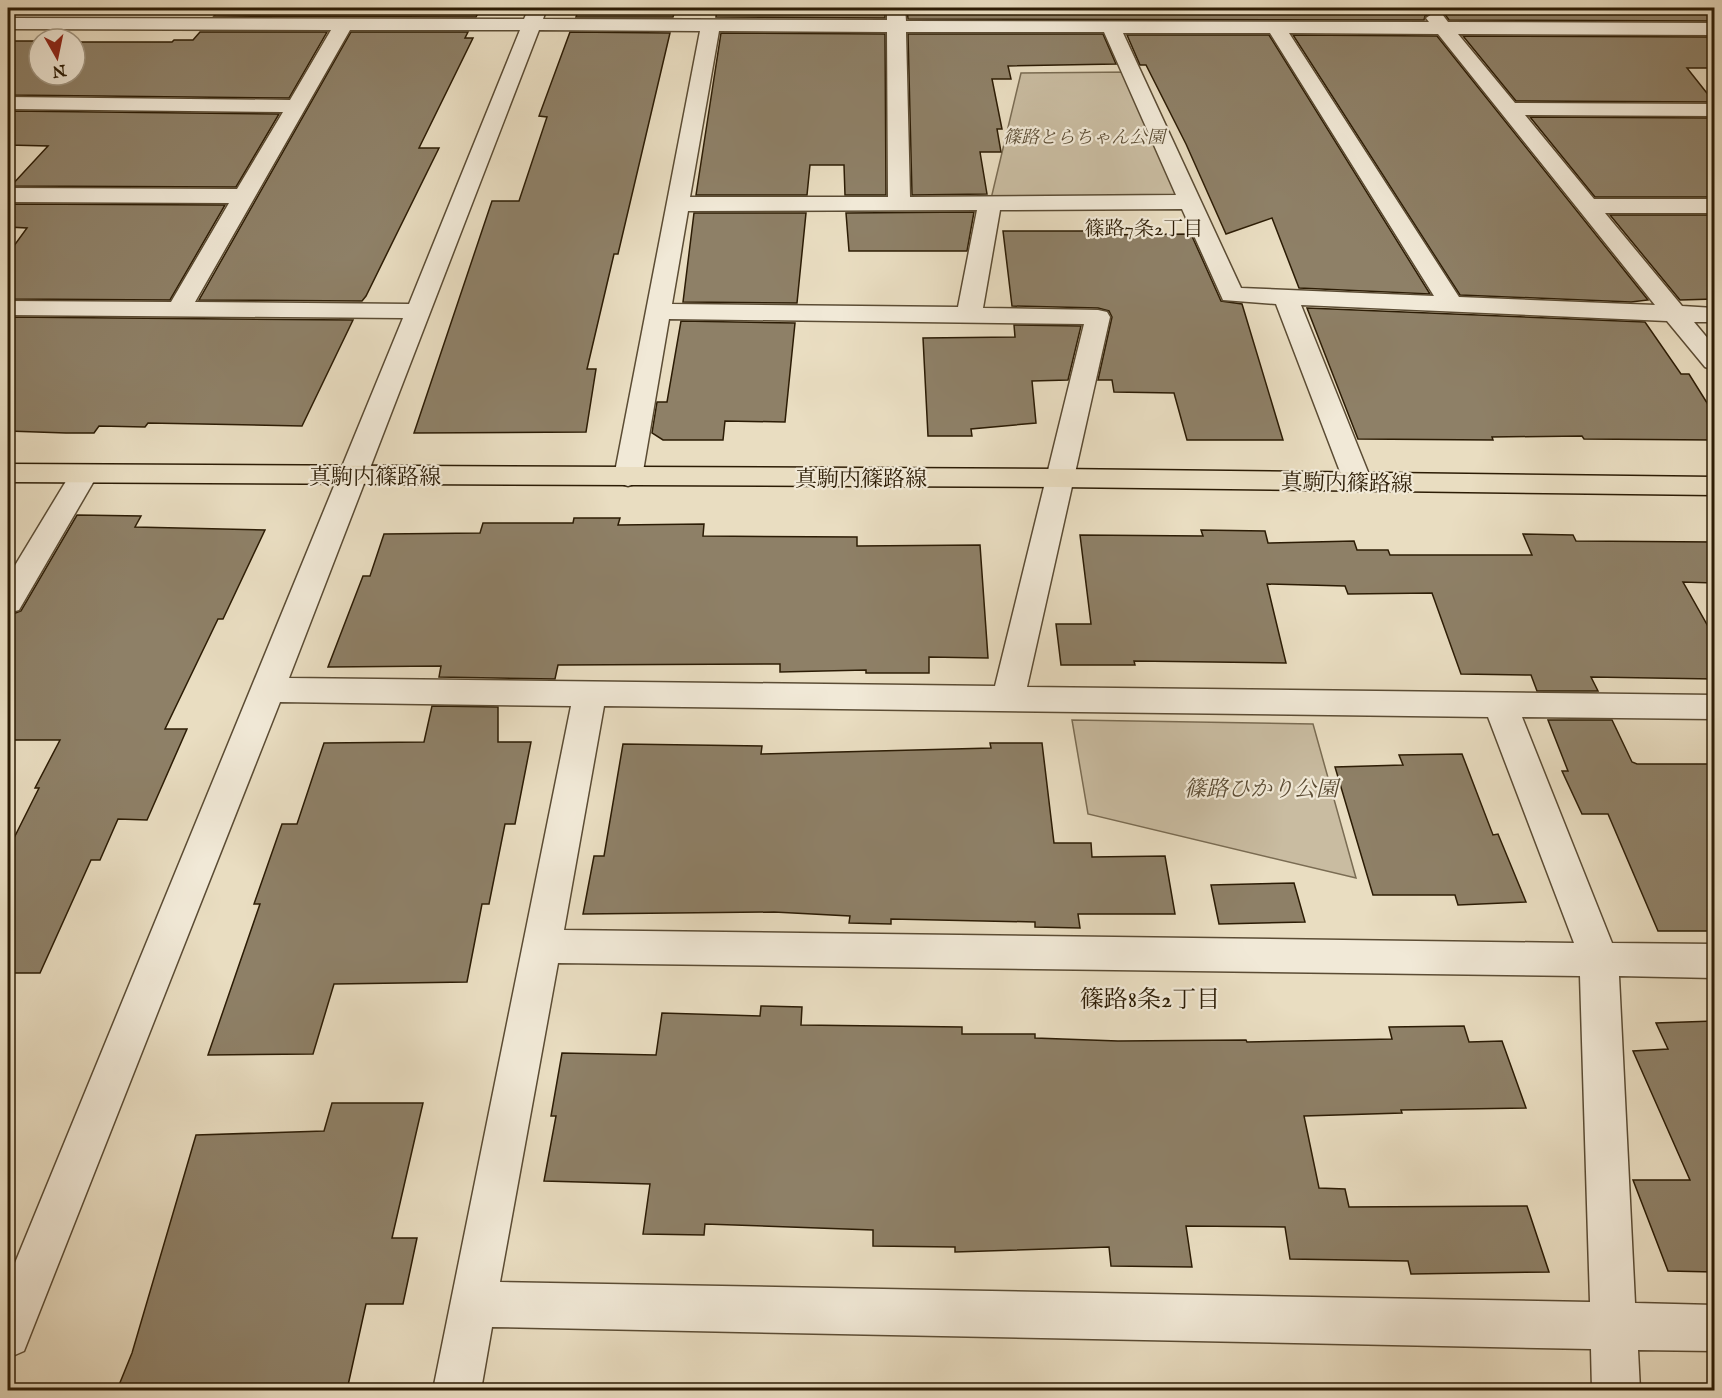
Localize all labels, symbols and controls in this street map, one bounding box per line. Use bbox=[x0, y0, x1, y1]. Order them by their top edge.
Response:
north arrow bbox=[27, 27, 87, 87]
text: N bbox=[50, 59, 68, 81]
park label: 篠路とらちゃん公園 bbox=[1003, 127, 1168, 150]
district label: 篠路7条2丁目 bbox=[1085, 217, 1203, 242]
street label: 真駒内篠路線 bbox=[309, 464, 441, 492]
street label: 真駒内篠路線 bbox=[795, 466, 927, 494]
street label: 真駒内篠路線 bbox=[1281, 469, 1413, 499]
park label: 篠路ひかり公園 bbox=[1184, 776, 1341, 804]
district label: 篠路8条2丁目 bbox=[1080, 985, 1220, 1016]

